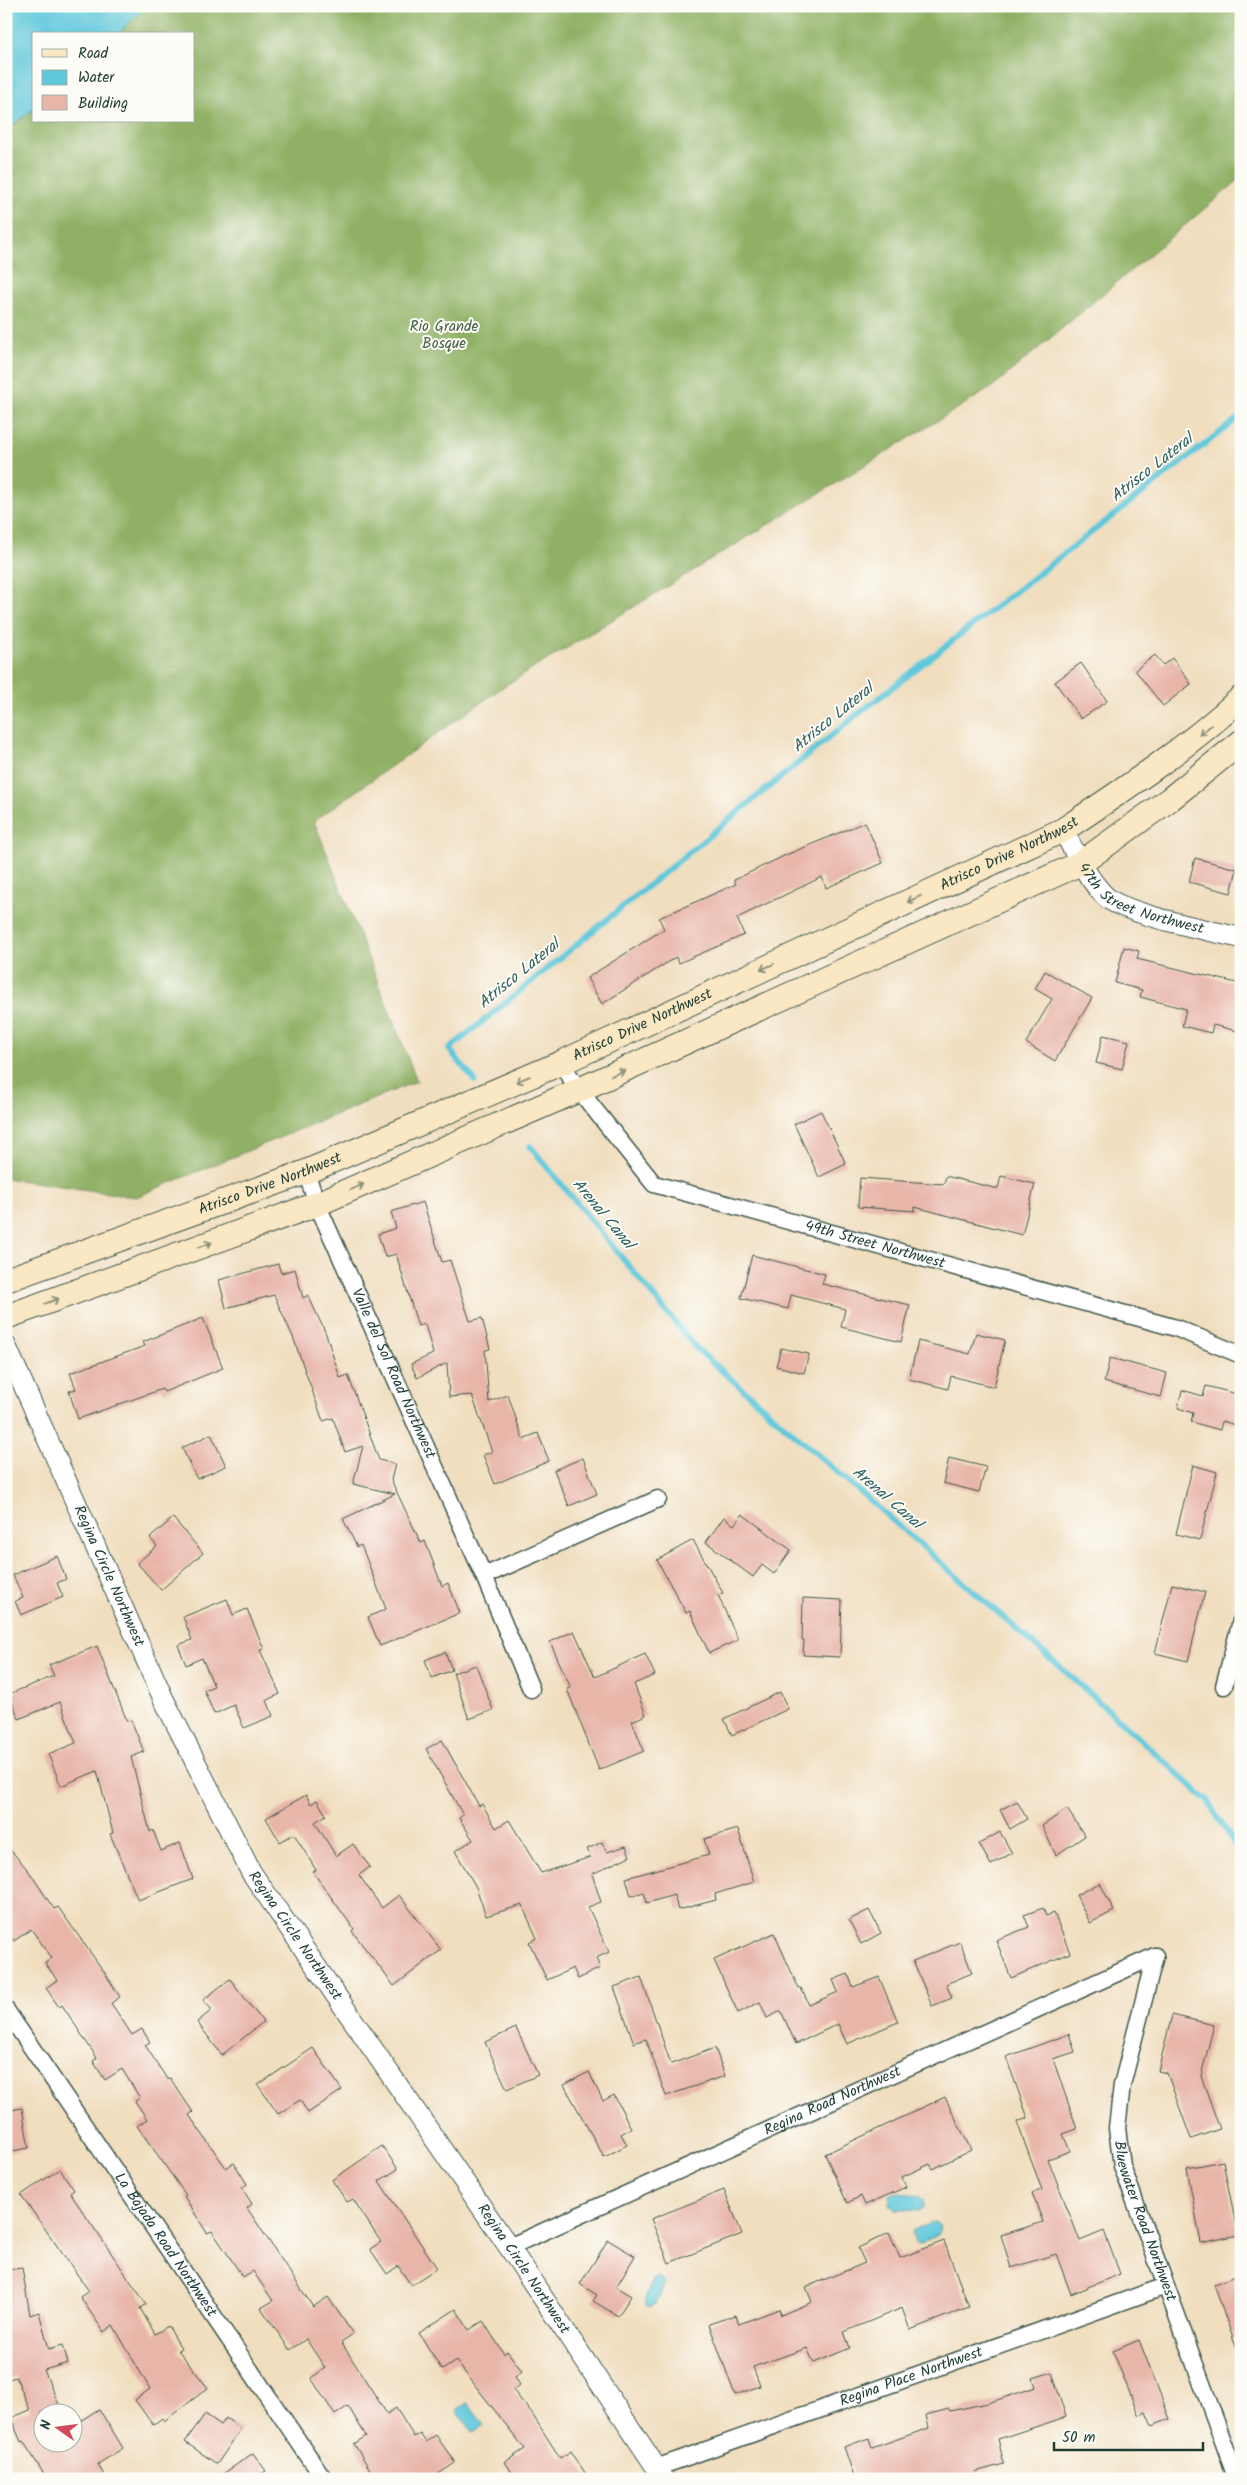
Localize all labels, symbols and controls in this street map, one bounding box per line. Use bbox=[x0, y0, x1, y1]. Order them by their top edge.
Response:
legend bbox=[32, 32, 195, 122]
text: Road bbox=[78, 42, 109, 66]
text: Water bbox=[78, 66, 115, 90]
text: Building bbox=[78, 92, 128, 116]
park label: Rio Grande Bosque bbox=[410, 315, 479, 356]
water label: Atrisco Lateral bbox=[1105, 426, 1201, 508]
water label: Atrisco Lateral bbox=[787, 675, 882, 759]
one-way arrow bbox=[1199, 725, 1212, 736]
street label: Atrisco Drive Northwest bbox=[936, 810, 1084, 897]
street label: 47th Street Northwest bbox=[1071, 858, 1206, 941]
one-way arrow bbox=[907, 895, 922, 904]
water label: Atrisco Lateral bbox=[473, 931, 568, 1015]
one-way arrow bbox=[760, 963, 775, 973]
street label: Atrisco Drive Northwest bbox=[569, 982, 716, 1068]
one-way arrow bbox=[610, 1068, 625, 1077]
one-way arrow bbox=[516, 1075, 531, 1084]
street label: Atrisco Drive Northwest bbox=[195, 1146, 346, 1222]
water label: Arenal Canal bbox=[566, 1173, 642, 1257]
one-way arrow bbox=[349, 1182, 364, 1191]
street label: 49th Street Northwest bbox=[802, 1214, 948, 1276]
one-way arrow bbox=[197, 1240, 212, 1249]
street label: Valle del Sol Road Northwest bbox=[344, 1285, 442, 1463]
one-way arrow bbox=[44, 1296, 59, 1305]
water label: Arenal Canal bbox=[846, 1460, 930, 1538]
street label: Regina Circle Northwest bbox=[67, 1501, 151, 1651]
street label: Regina Circle Northwest bbox=[242, 1866, 348, 2006]
street label: Regina Road Northwest bbox=[760, 2060, 905, 2143]
street label: Bluewater Road Northwest bbox=[1107, 2139, 1183, 2305]
street label: La Bajada Road Northwest bbox=[108, 2168, 223, 2322]
street label: Regina Circle Northwest bbox=[471, 2199, 576, 2339]
street label: Regina Place Northwest bbox=[836, 2340, 986, 2414]
north arrow bbox=[32, 2402, 82, 2452]
text: N bbox=[35, 2418, 58, 2432]
scale bar bbox=[1054, 2420, 1203, 2452]
text: 50 m bbox=[1062, 2426, 1096, 2450]

